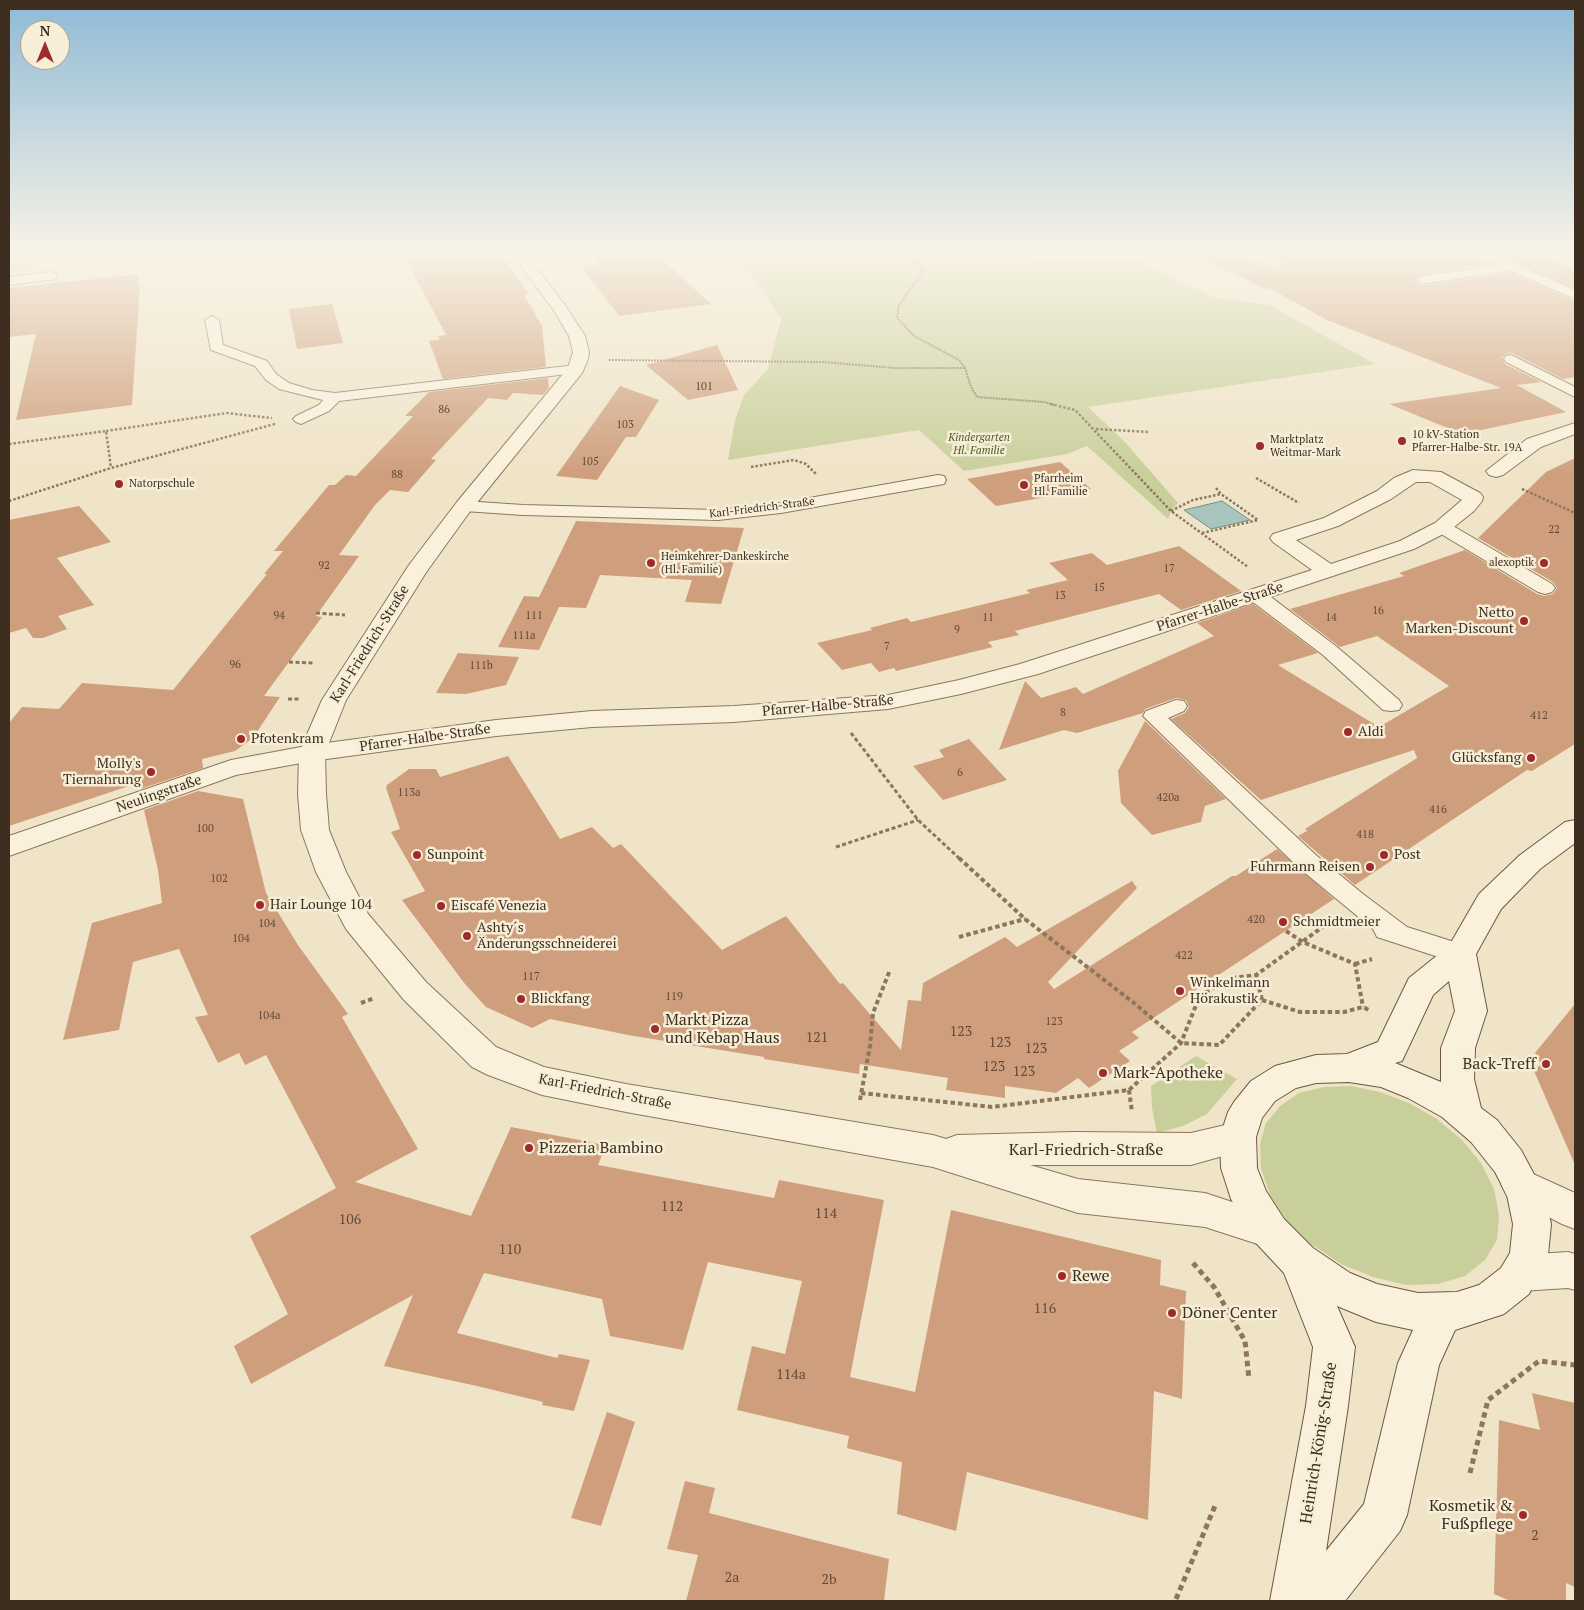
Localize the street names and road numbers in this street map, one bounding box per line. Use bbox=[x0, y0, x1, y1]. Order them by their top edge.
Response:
street label: Karl-Friedrich-Straße bbox=[709, 495, 815, 521]
street label: Pfarrer-Halbe-Straße bbox=[1155, 579, 1285, 635]
street label: Karl-Friedrich-Straße bbox=[327, 582, 413, 706]
street label: Pfarrer-Halbe-Straße bbox=[762, 692, 894, 720]
street label: Pfarrer-Halbe-Straße bbox=[358, 720, 492, 756]
street label: Neulingstraße bbox=[114, 772, 204, 816]
street label: Karl-Friedrich-Straße bbox=[537, 1071, 673, 1113]
street label: Karl-Friedrich-Straße bbox=[1009, 1140, 1163, 1160]
street label: Heinrich-König-Straße bbox=[1297, 1361, 1341, 1525]

